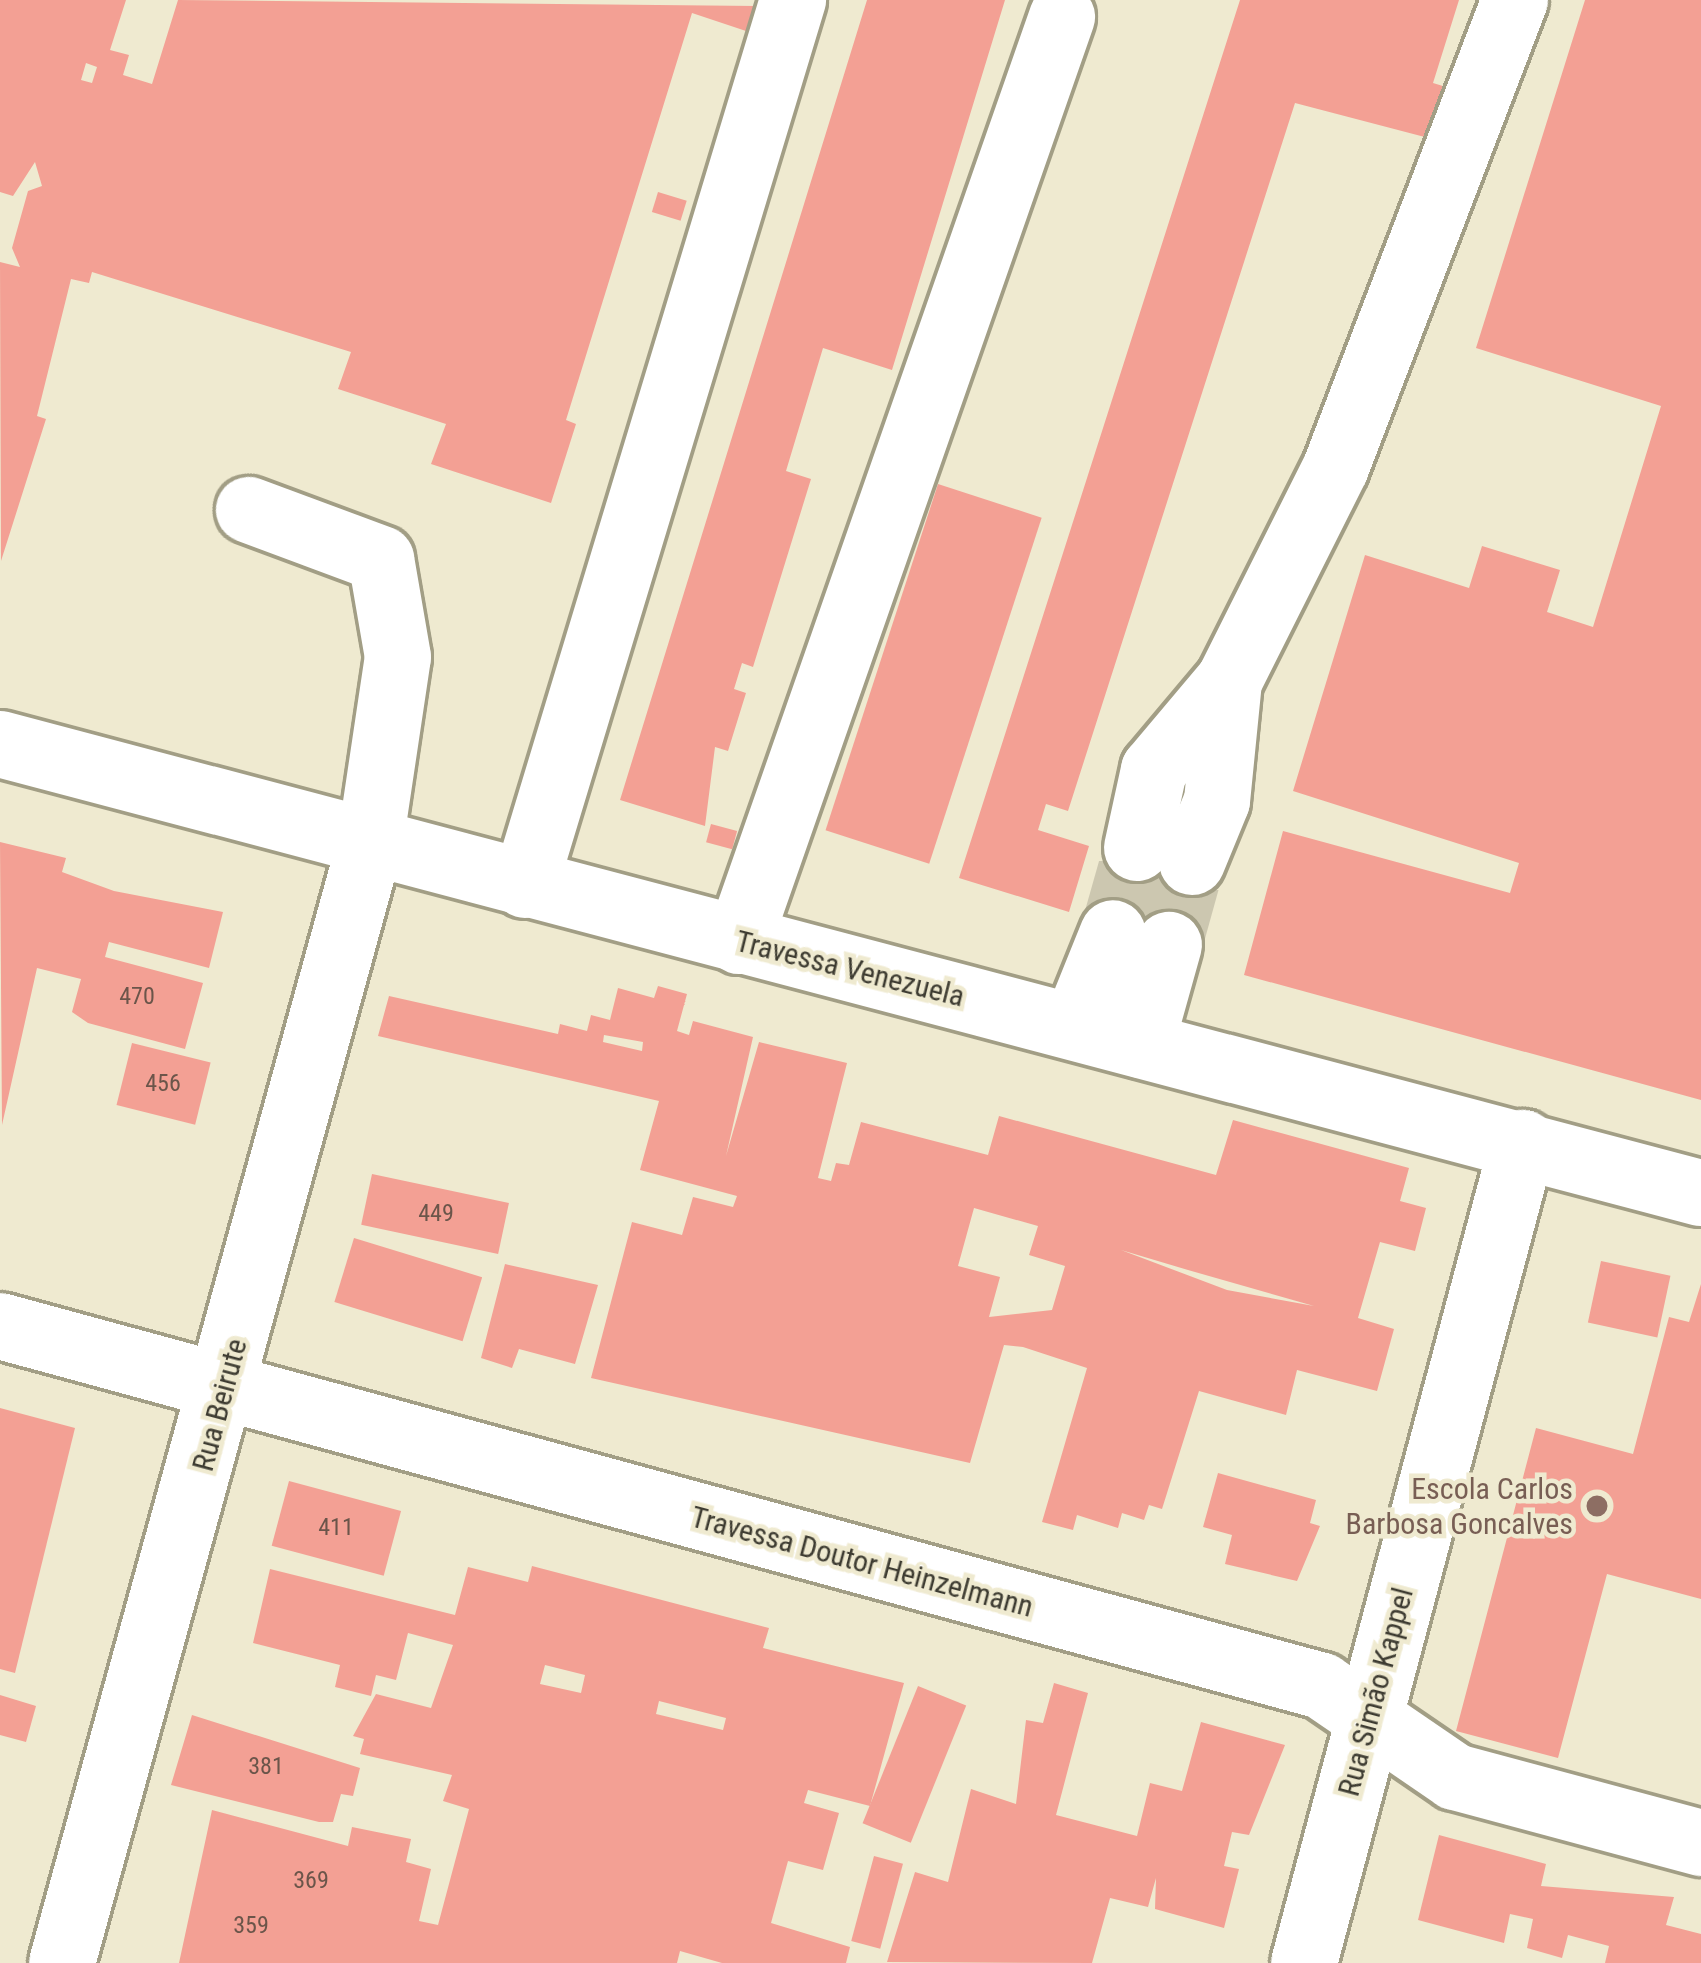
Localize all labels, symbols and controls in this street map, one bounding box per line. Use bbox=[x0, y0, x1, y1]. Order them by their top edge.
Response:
street label: Travessa Venezuela bbox=[732, 923, 968, 1015]
house number: 470 bbox=[119, 983, 155, 1011]
house number: 456 bbox=[145, 1070, 181, 1098]
house number: 449 bbox=[418, 1200, 454, 1228]
street label: Rua Beirute bbox=[185, 1335, 255, 1475]
place label: Escola Carlos Barbosa Goncalves bbox=[1346, 1471, 1573, 1541]
marker: Escola Carlos Barbosa Goncalves bbox=[1584, 1493, 1610, 1519]
street label: Travessa Doutor Heinzelmann bbox=[687, 1499, 1037, 1625]
house number: 411 bbox=[318, 1514, 354, 1542]
street label: Rua Simão Kappel bbox=[1331, 1584, 1421, 1800]
house number: 381 bbox=[248, 1753, 284, 1781]
house number: 369 bbox=[293, 1867, 329, 1895]
house number: 359 bbox=[233, 1912, 269, 1940]

